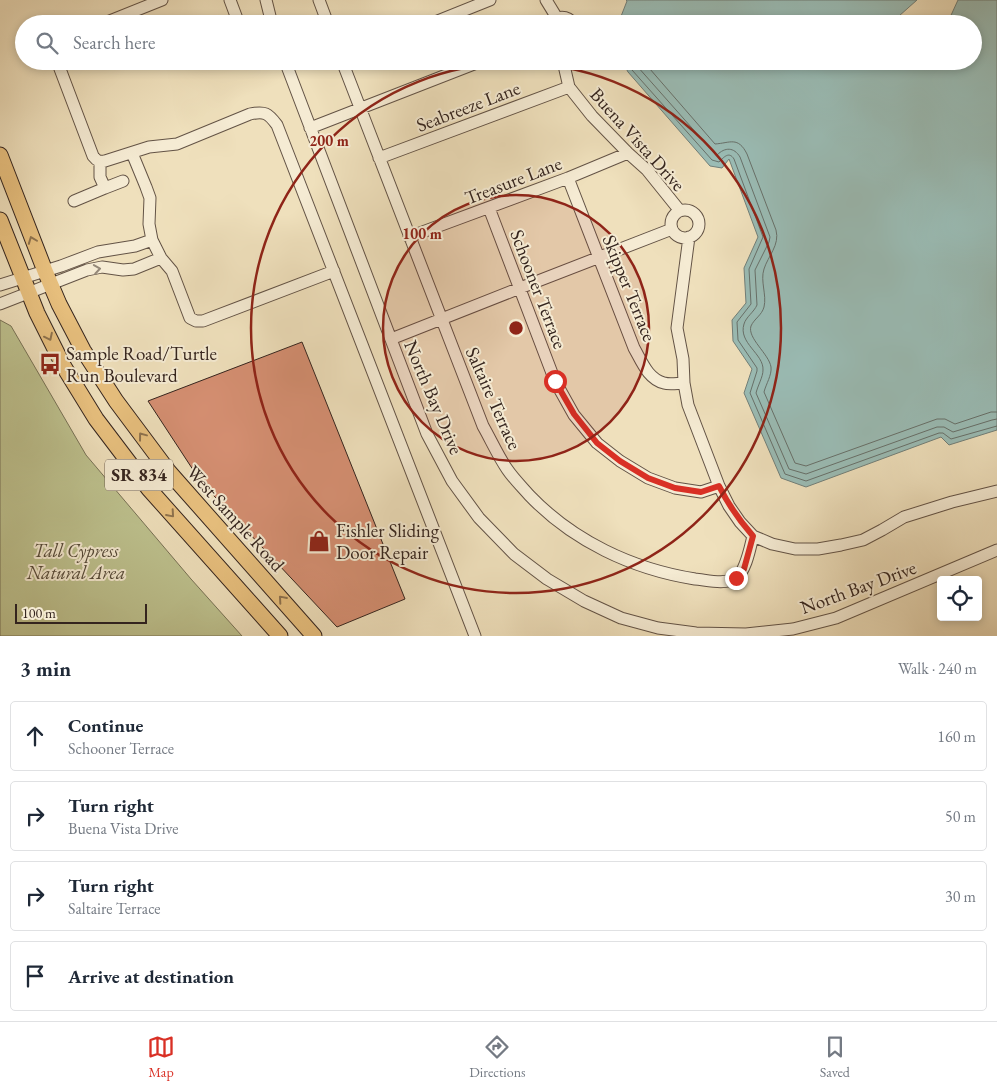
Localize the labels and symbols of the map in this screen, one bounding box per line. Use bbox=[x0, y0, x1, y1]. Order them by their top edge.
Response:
street label: Seabreeze Lane bbox=[413, 75, 524, 138]
street label: Buena Vista Drive bbox=[584, 82, 691, 196]
text: 200 m bbox=[309, 131, 349, 150]
street label: Treasure Lane bbox=[461, 151, 565, 210]
text: 100 m bbox=[402, 224, 442, 243]
street label: Schooner Terrace bbox=[504, 226, 573, 352]
street label: Skipper Terrace bbox=[597, 231, 662, 345]
one-way arrow bbox=[28, 236, 38, 244]
one-way arrow bbox=[92, 264, 101, 274]
centre of rings bbox=[507, 319, 525, 337]
one-way arrow bbox=[43, 332, 54, 341]
street label: North Bay Drive bbox=[398, 336, 469, 458]
place label: Sample Road/Turtle Run Boulevard bbox=[66, 341, 217, 388]
street label: Saltaire Terrace bbox=[460, 343, 527, 453]
bus stop icon: Sample Road/Turtle Run Boulevard bbox=[37, 351, 63, 377]
route start bbox=[544, 370, 567, 393]
one-way arrow bbox=[139, 432, 148, 442]
road number: SR 834 bbox=[105, 460, 173, 490]
street label: West Sample Road bbox=[181, 460, 290, 577]
one-way arrow bbox=[165, 508, 174, 517]
place label: Fishler Sliding Door Repair bbox=[336, 518, 440, 565]
shop icon: Fishler Sliding Door Repair bbox=[306, 528, 332, 554]
park label: Tall Cypress Natural Area bbox=[26, 538, 125, 585]
street label: North Bay Drive bbox=[797, 555, 920, 620]
route end bbox=[725, 567, 748, 590]
one-way arrow bbox=[279, 596, 288, 605]
scale bar bbox=[15, 601, 148, 624]

